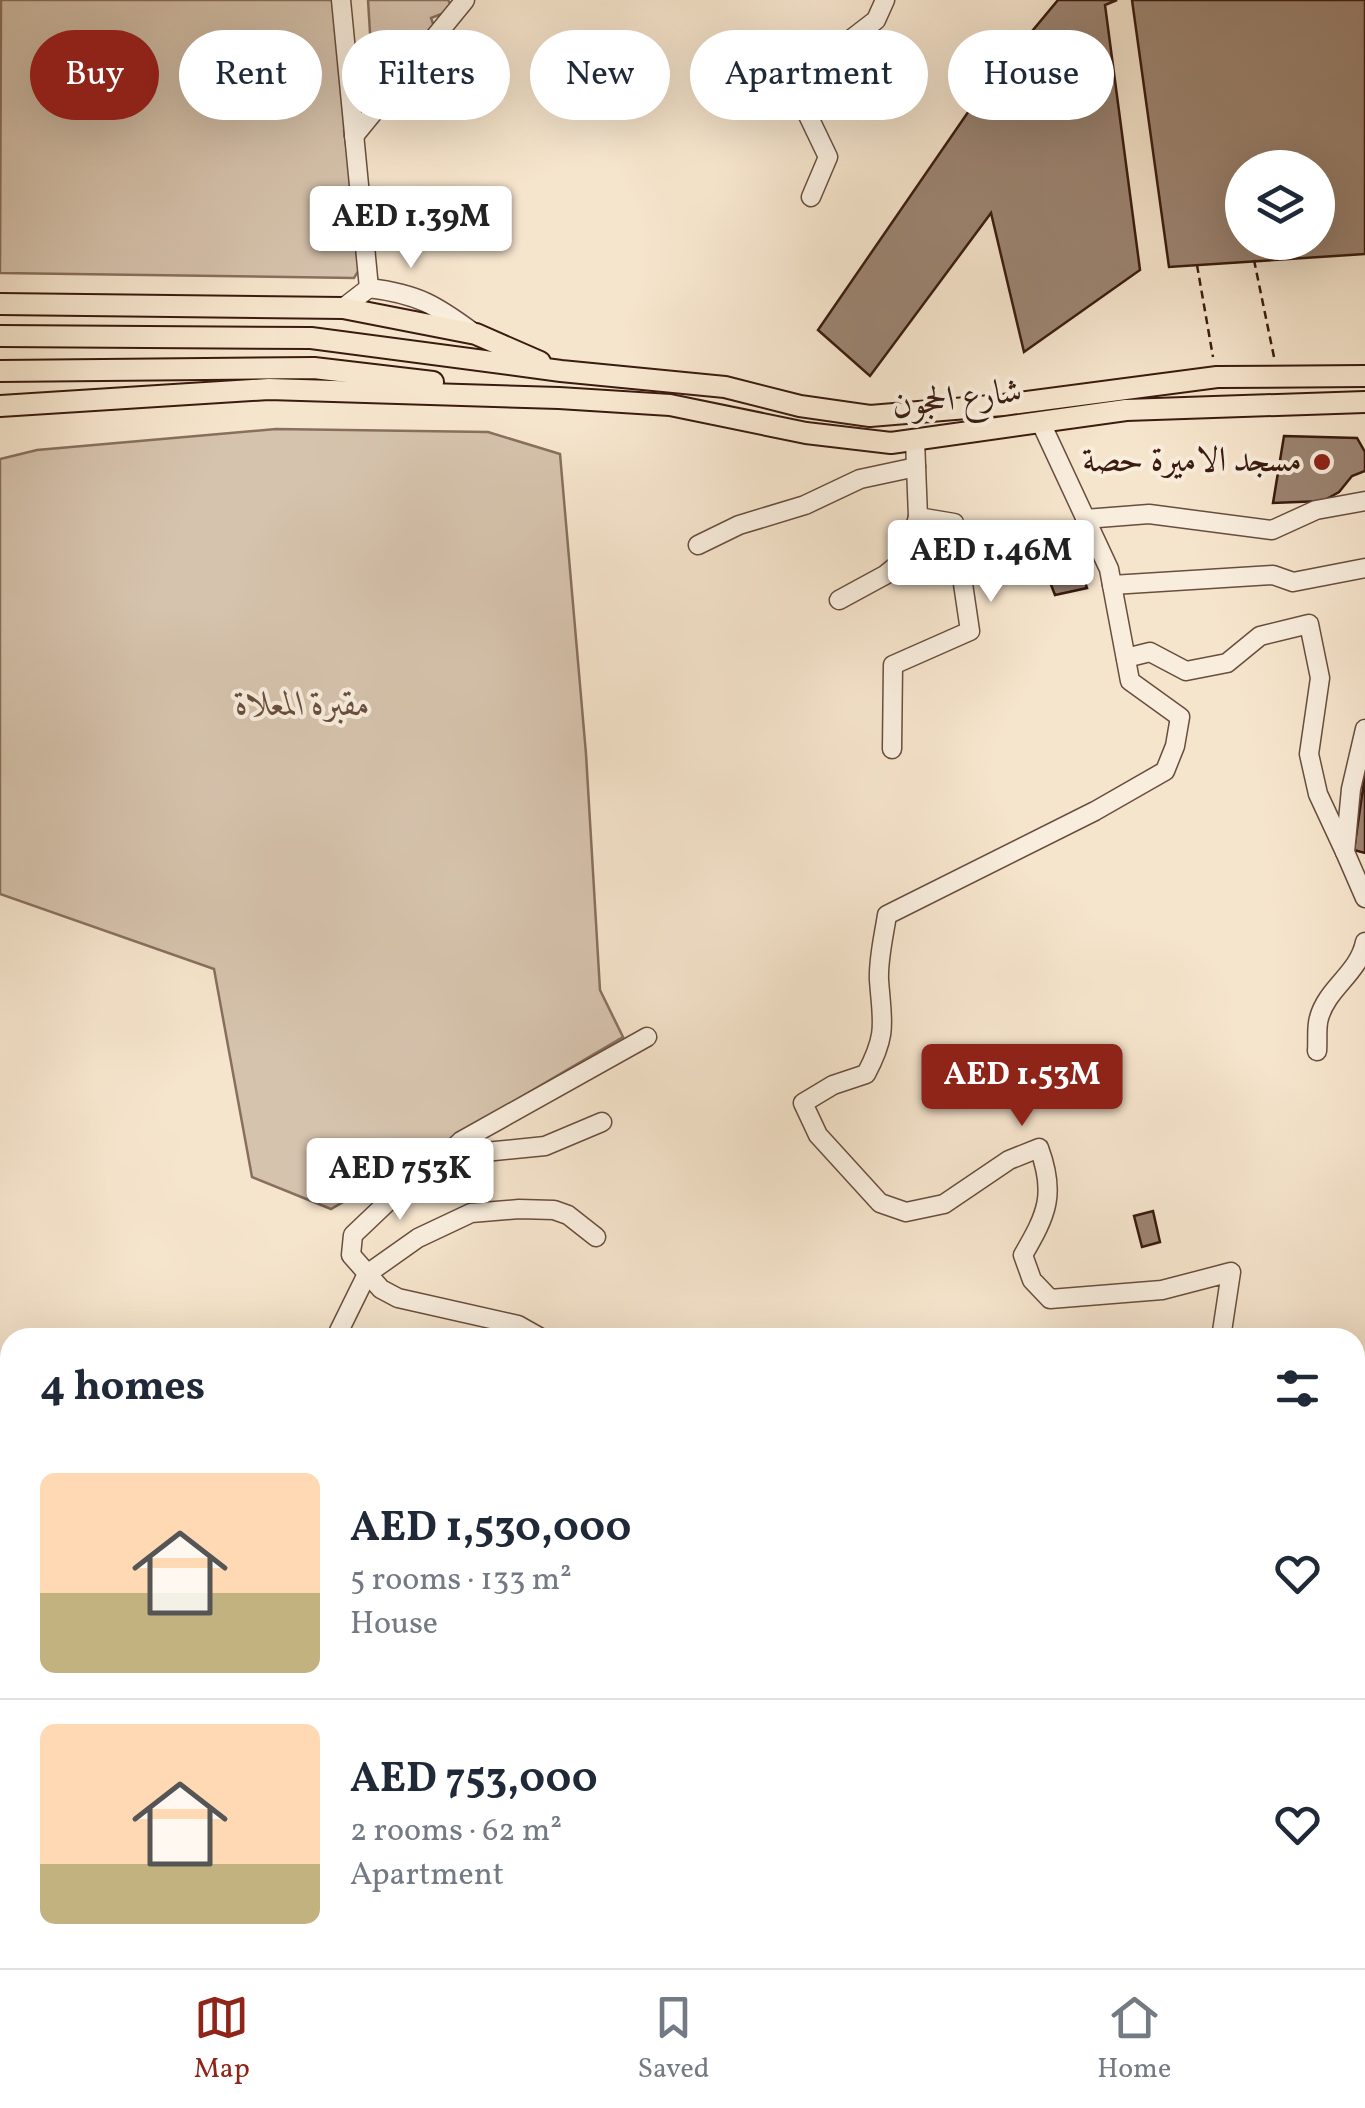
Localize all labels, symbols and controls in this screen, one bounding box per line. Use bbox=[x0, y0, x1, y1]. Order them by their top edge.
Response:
chip: Buy bbox=[30, 30, 159, 120]
chip: Rent bbox=[179, 30, 322, 120]
chip: Filters bbox=[342, 30, 510, 120]
chip: New bbox=[530, 30, 670, 120]
chip: Apartment bbox=[690, 30, 928, 120]
chip: House bbox=[948, 30, 1114, 120]
map controls bbox=[1225, 150, 1335, 260]
button: layers bbox=[1225, 150, 1335, 260]
pin: AED 1.39M bbox=[297, 186, 525, 271]
text: AED 1.39M bbox=[332, 196, 490, 240]
street label: شارع الحجون bbox=[889, 368, 1025, 434]
place label: مسجد الاميرة حصة bbox=[1082, 438, 1302, 486]
marker: مسجد الاميرة حصة bbox=[1311, 451, 1333, 473]
pin: AED 1.46M bbox=[877, 520, 1105, 605]
text: AED 1.46M bbox=[910, 530, 1072, 574]
park label: مقبرة المعلاة bbox=[233, 682, 371, 730]
pin: AED 1.53M bbox=[908, 1044, 1136, 1129]
text: AED 1.53M bbox=[944, 1054, 1100, 1098]
pin: AED 753K bbox=[297, 1138, 503, 1223]
text: AED 753K bbox=[329, 1148, 471, 1192]
text: 4 homes bbox=[40, 1359, 205, 1418]
icon: filters bbox=[1270, 1361, 1325, 1416]
text: AED 1,530,000 bbox=[350, 1500, 631, 1559]
icon: home bbox=[120, 1513, 240, 1633]
icon: heart bbox=[1270, 1546, 1325, 1601]
text: 5 rooms · 133 m² bbox=[350, 1559, 572, 1603]
text: House bbox=[350, 1603, 438, 1647]
text: AED 753,000 bbox=[350, 1751, 598, 1810]
icon: home bbox=[120, 1764, 240, 1884]
icon: heart bbox=[1270, 1797, 1325, 1852]
text: 2 rooms · 62 m² bbox=[350, 1810, 562, 1854]
text: Apartment bbox=[350, 1854, 504, 1898]
tab: Map bbox=[194, 1990, 250, 2089]
tab: Saved bbox=[637, 1990, 710, 2089]
tab: Home bbox=[1097, 1990, 1171, 2089]

